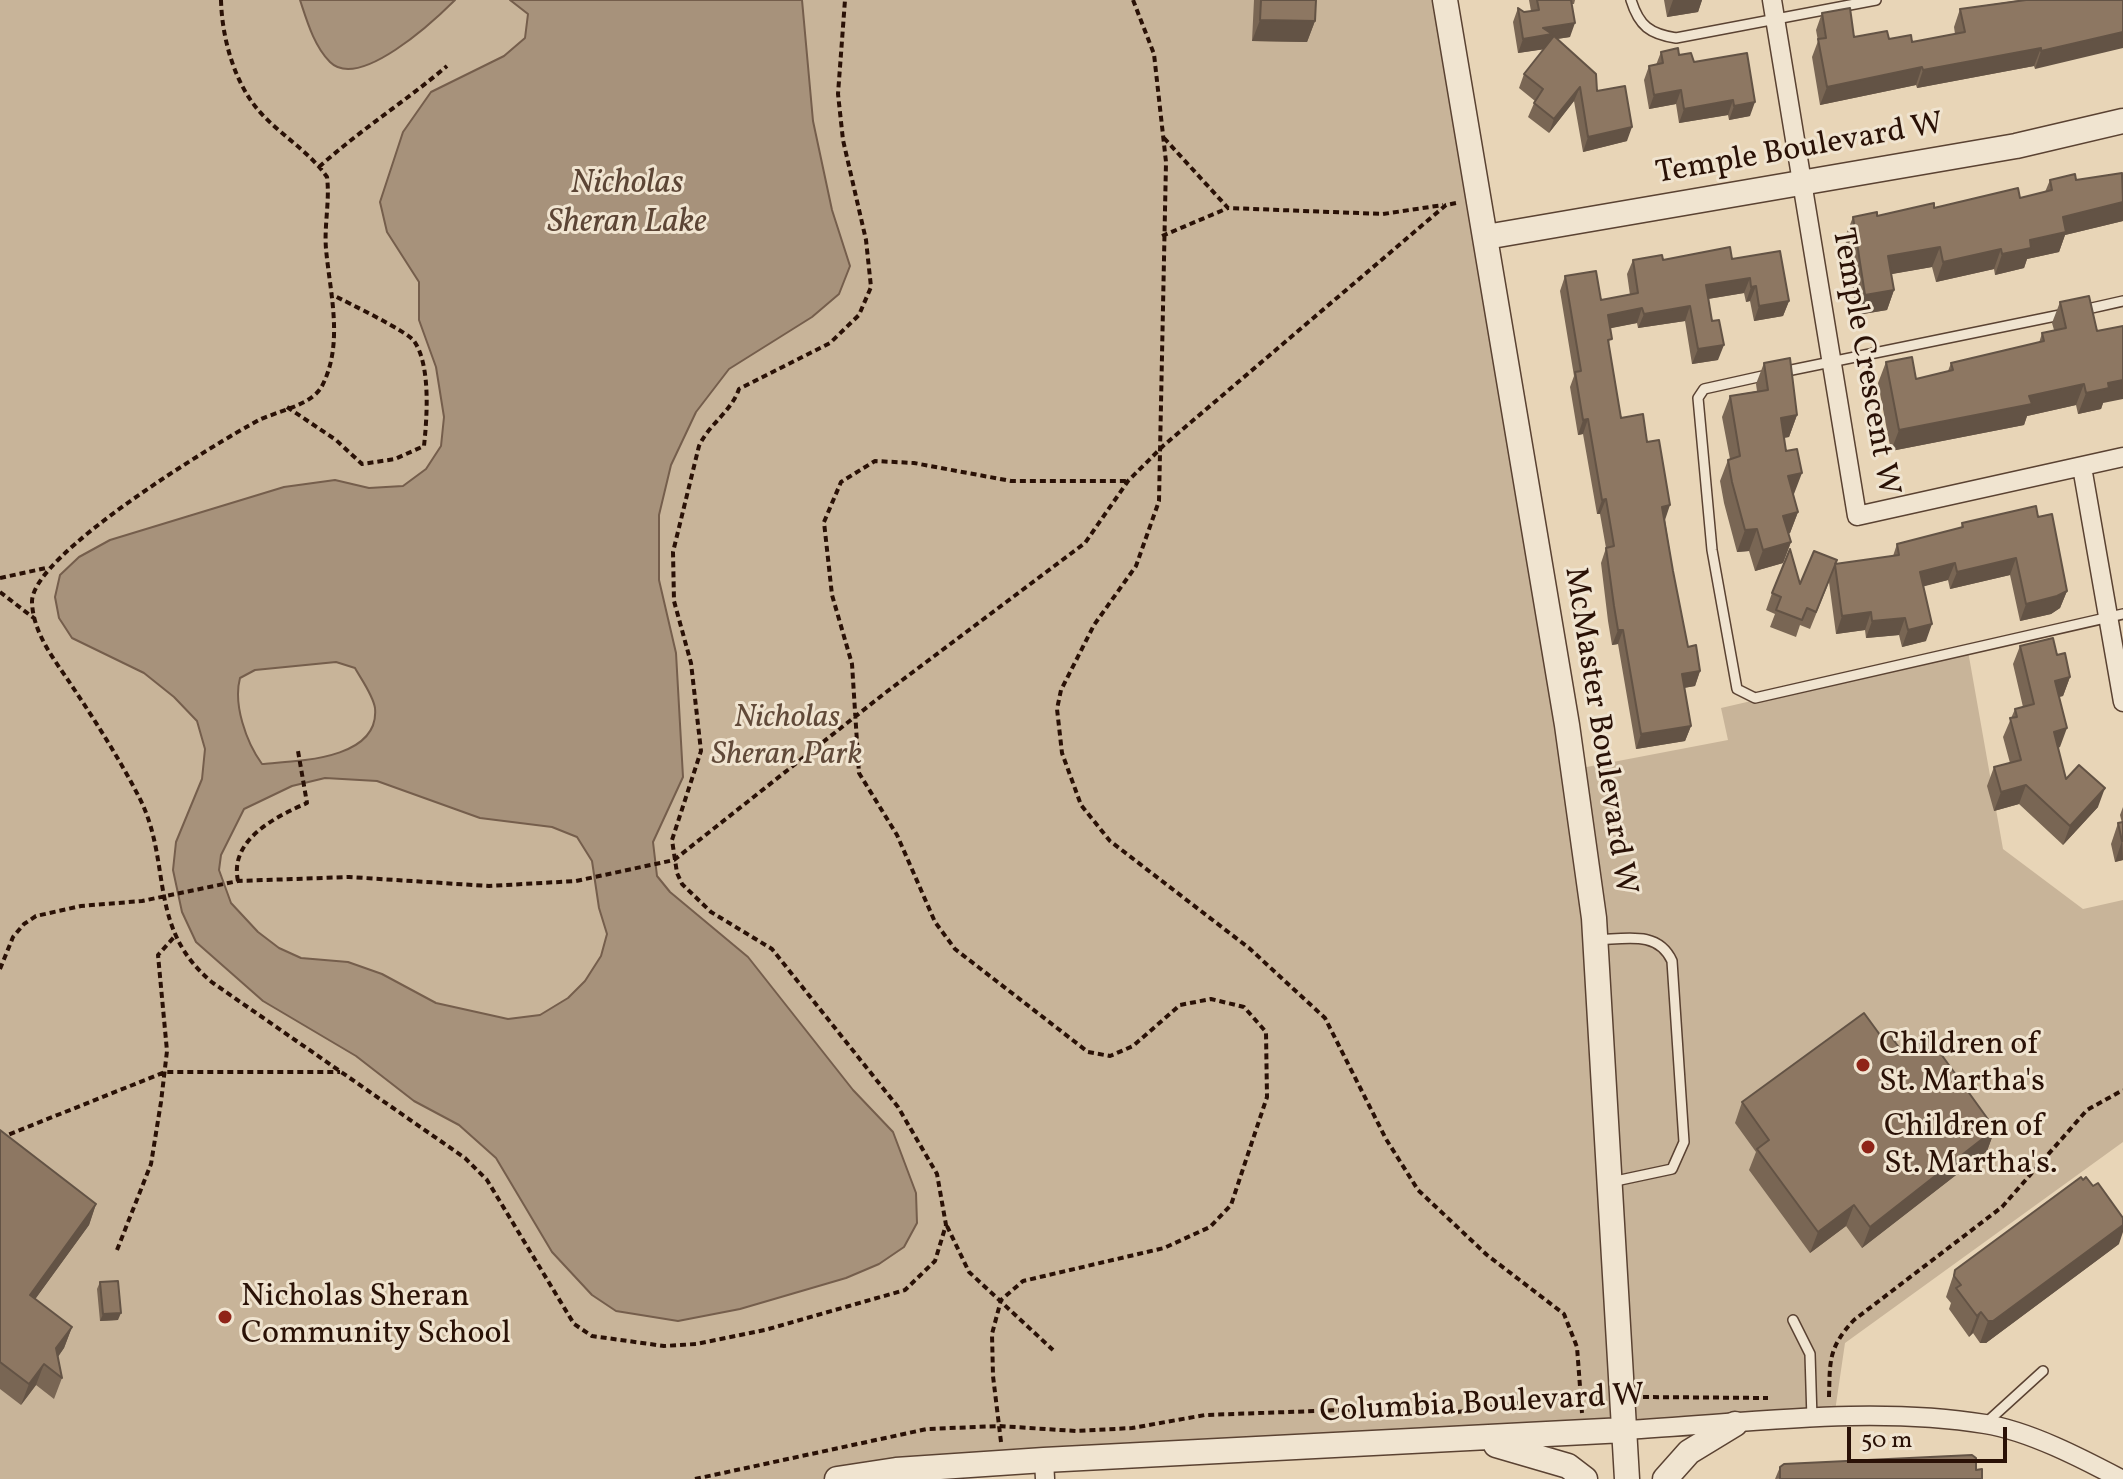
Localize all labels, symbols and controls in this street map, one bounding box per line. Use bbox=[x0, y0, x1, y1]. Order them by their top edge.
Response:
street label: Temple Boulevard W bbox=[1653, 107, 1947, 195]
water label: Nicholas Sheran Lake bbox=[547, 166, 707, 246]
street label: Temple Crescent W bbox=[1821, 225, 1905, 499]
street label: McMaster Boulevard W bbox=[1553, 565, 1643, 897]
park label: Nicholas Sheran Park bbox=[712, 701, 862, 776]
place label: Children of St. Martha's bbox=[1879, 1028, 2045, 1103]
marker: Children of St. Martha's bbox=[1854, 1056, 1872, 1074]
place label: Children of St. Martha's. bbox=[1884, 1110, 2058, 1185]
marker: Children of St. Martha's. bbox=[1859, 1138, 1877, 1156]
place label: Nicholas Sheran Community School bbox=[241, 1280, 511, 1355]
marker: Nicholas Sheran Community School bbox=[216, 1308, 234, 1326]
street label: Columbia Boulevard W bbox=[1319, 1378, 1645, 1434]
scale bar bbox=[1851, 1411, 2011, 1461]
text: 50 m bbox=[1861, 1424, 1913, 1458]

